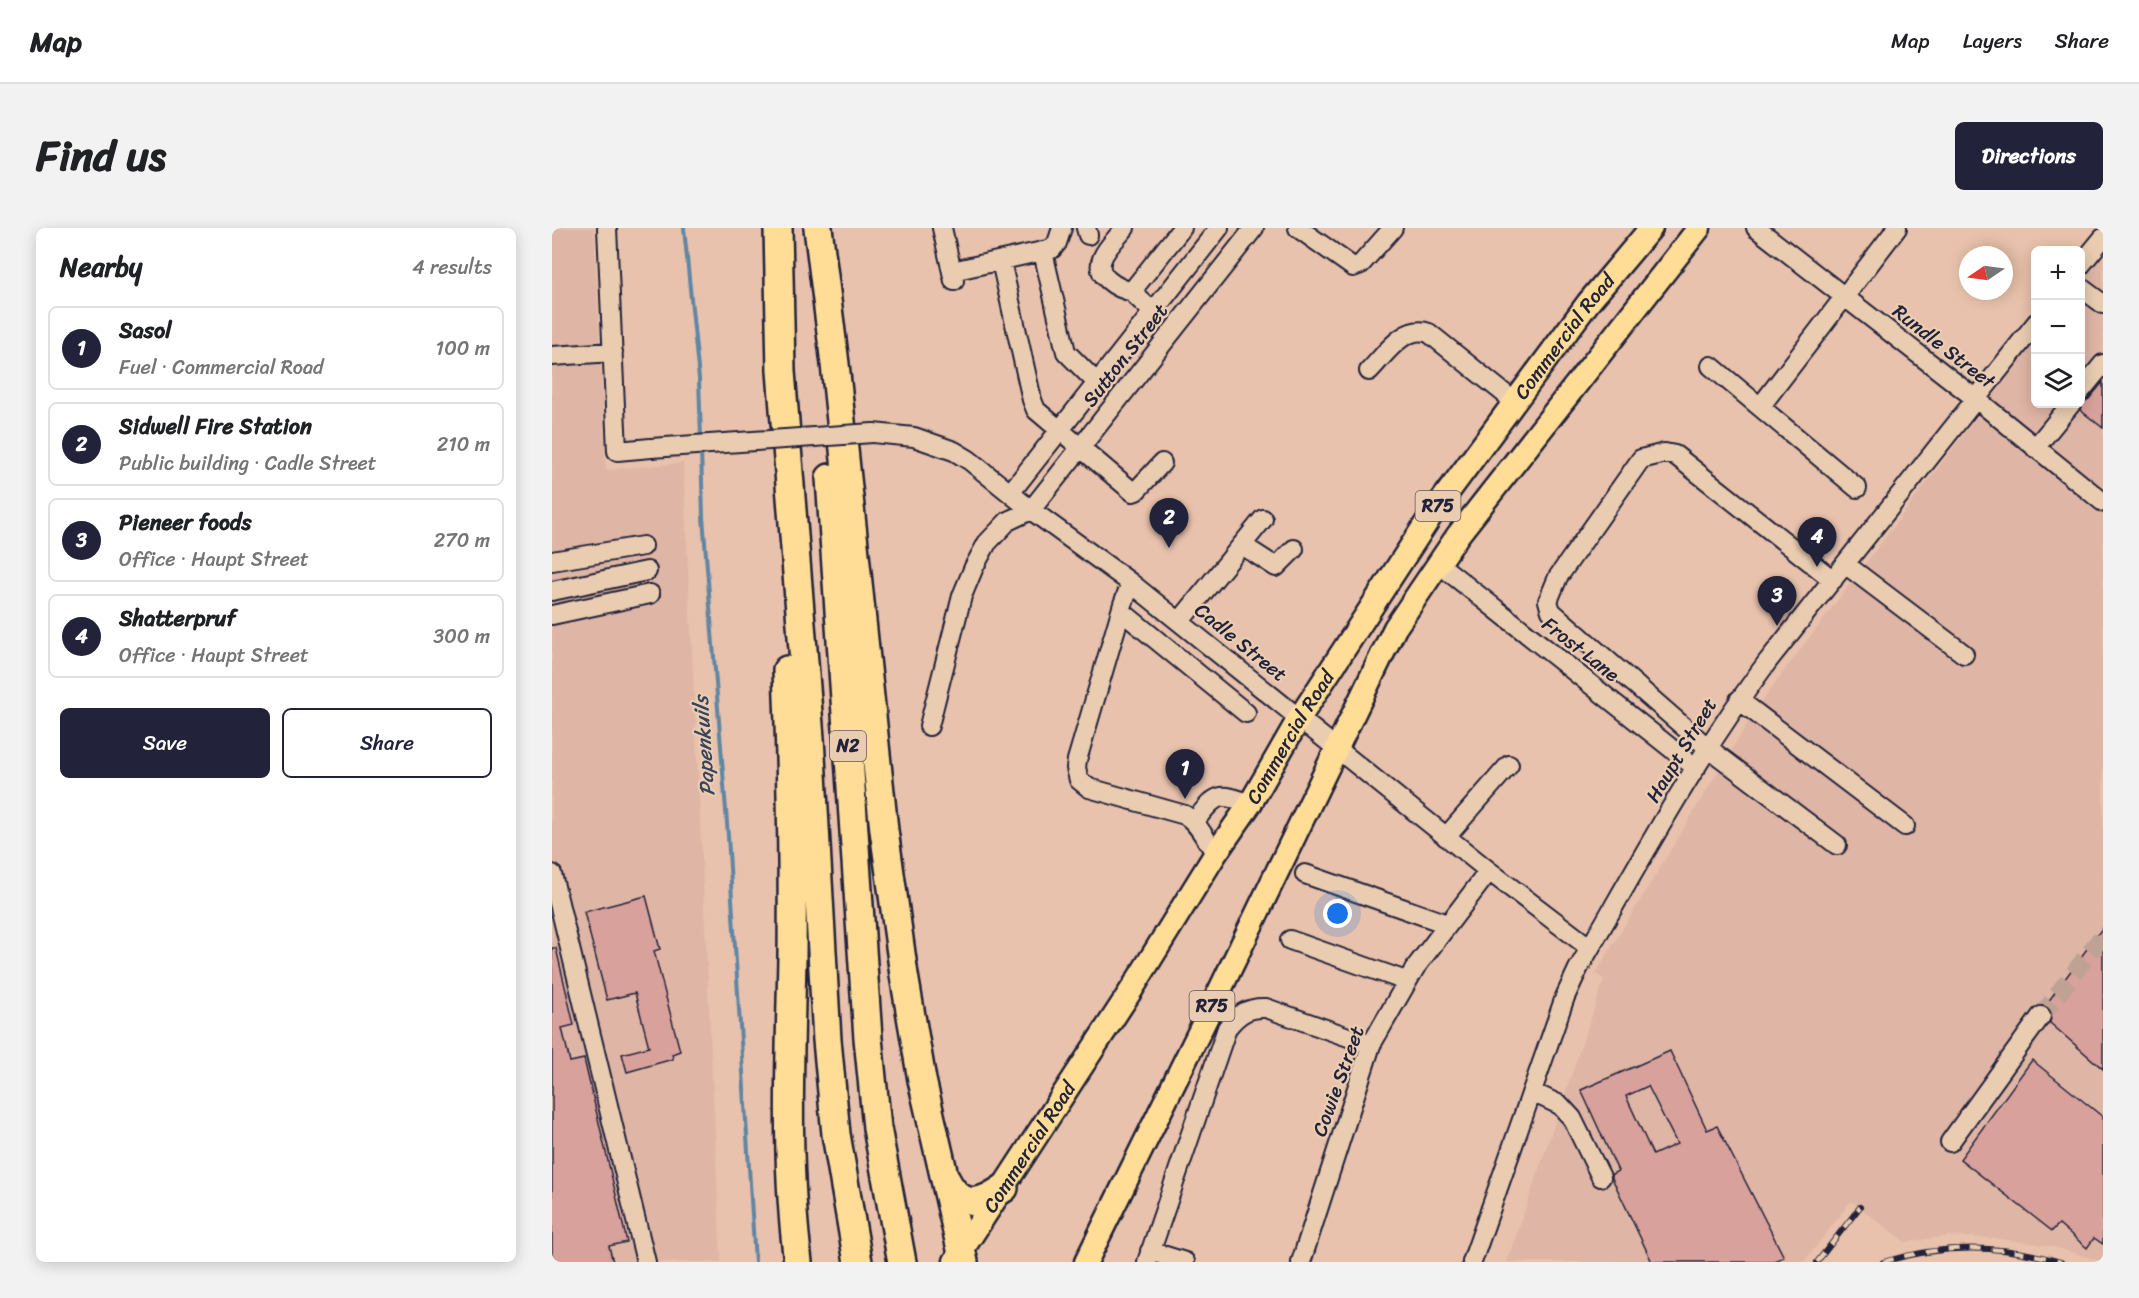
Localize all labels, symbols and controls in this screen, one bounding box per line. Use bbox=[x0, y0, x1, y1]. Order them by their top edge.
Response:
text: Map bbox=[30, 17, 82, 66]
text: Map bbox=[1891, 22, 1930, 60]
text: Layers bbox=[1963, 22, 2022, 60]
text: Share bbox=[2055, 22, 2109, 60]
text: Find us bbox=[36, 119, 166, 193]
button: Directions bbox=[1955, 122, 2103, 190]
text: Nearby bbox=[60, 244, 142, 290]
north arrow bbox=[1959, 246, 2013, 300]
map controls bbox=[2031, 246, 2085, 408]
button: + bbox=[2031, 246, 2085, 300]
text: 4 results bbox=[412, 250, 492, 285]
street label: Commercial Road bbox=[1505, 264, 1625, 407]
street label: Sutton Street bbox=[1073, 295, 1178, 415]
street label: Rundle Street bbox=[1885, 295, 2004, 399]
button: − bbox=[2031, 300, 2085, 354]
text: Sasol bbox=[119, 311, 171, 350]
text: 1 bbox=[77, 331, 86, 366]
text: 100 m bbox=[436, 331, 490, 366]
text: Fuel · Commercial Road bbox=[119, 350, 324, 385]
button: layers bbox=[2031, 354, 2085, 408]
text: Sidwell Fire Station bbox=[119, 407, 312, 446]
text: 2 bbox=[76, 427, 87, 462]
text: 210 m bbox=[437, 427, 490, 462]
text: Public building · Cadle Street bbox=[119, 446, 377, 481]
road number: R75 bbox=[1416, 491, 1460, 521]
pin: 2 bbox=[1150, 498, 1188, 548]
text: Pieneer foods bbox=[119, 503, 252, 542]
pin: 4 bbox=[1798, 518, 1836, 567]
text: 3 bbox=[76, 523, 87, 558]
text: 270 m bbox=[434, 523, 490, 558]
text: Office · Haupt Street bbox=[119, 542, 309, 577]
pin: 3 bbox=[1758, 576, 1796, 626]
street label: Cadle Street bbox=[1186, 594, 1295, 691]
text: Shatterpruf bbox=[119, 599, 236, 638]
street label: Frost Lane bbox=[1534, 607, 1628, 692]
text: 4 bbox=[75, 619, 88, 654]
text: 300 m bbox=[433, 619, 490, 654]
text: Office · Haupt Street bbox=[119, 638, 309, 673]
street label: Commercial Road bbox=[1236, 662, 1345, 811]
street label: Haupt Street bbox=[1636, 691, 1727, 810]
water label: Papenkuils bbox=[681, 692, 726, 797]
button: Save bbox=[60, 708, 270, 778]
button: Share bbox=[282, 708, 492, 778]
road number: N2 bbox=[830, 731, 866, 761]
pin: 1 bbox=[1166, 750, 1204, 799]
your location bbox=[1323, 899, 1352, 928]
road number: R75 bbox=[1190, 991, 1234, 1021]
street label: Cowie Street bbox=[1302, 1021, 1375, 1141]
street label: Commercial Road bbox=[974, 1073, 1086, 1220]

